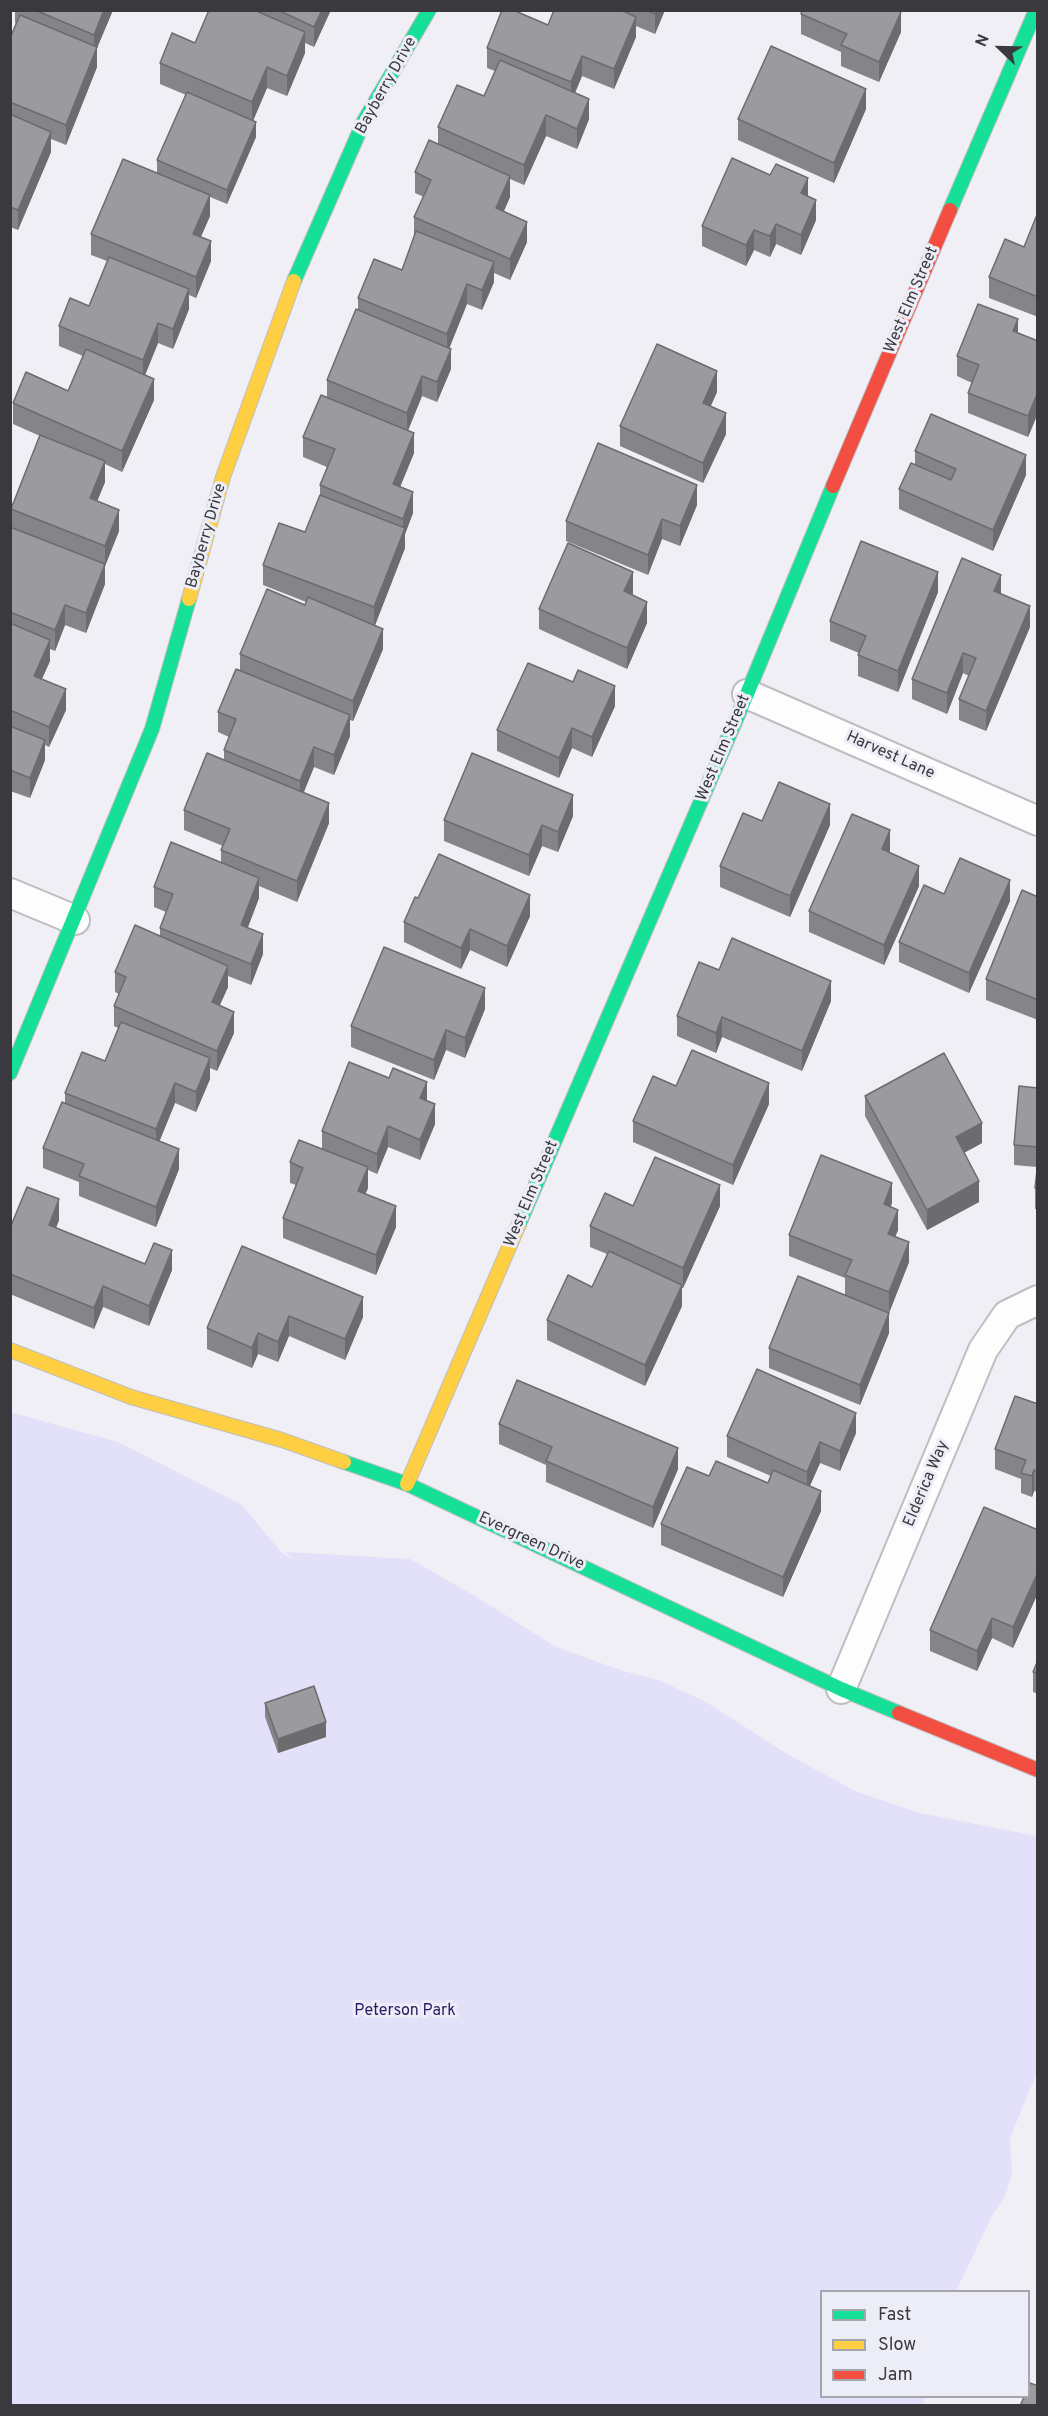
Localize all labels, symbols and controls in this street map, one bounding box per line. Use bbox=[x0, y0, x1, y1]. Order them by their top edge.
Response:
north arrow bbox=[970, 18, 1030, 78]
text: N bbox=[972, 32, 995, 50]
street label: Bayberry Drive bbox=[352, 34, 422, 138]
street label: West Elm Street bbox=[881, 244, 943, 356]
street label: Bayberry Drive bbox=[183, 481, 231, 591]
street label: West Elm Street bbox=[693, 692, 755, 804]
street label: Harvest Lane bbox=[843, 728, 937, 784]
street label: West Elm Street bbox=[501, 1138, 563, 1250]
street label: Elderica Way bbox=[900, 1438, 954, 1530]
street label: Evergreen Drive bbox=[475, 1509, 587, 1575]
park label: Peterson Park bbox=[354, 2002, 456, 2022]
legend bbox=[820, 2290, 1030, 2398]
text: Fast bbox=[878, 2304, 911, 2327]
text: Slow bbox=[878, 2334, 916, 2357]
text: Jam bbox=[878, 2364, 913, 2387]

